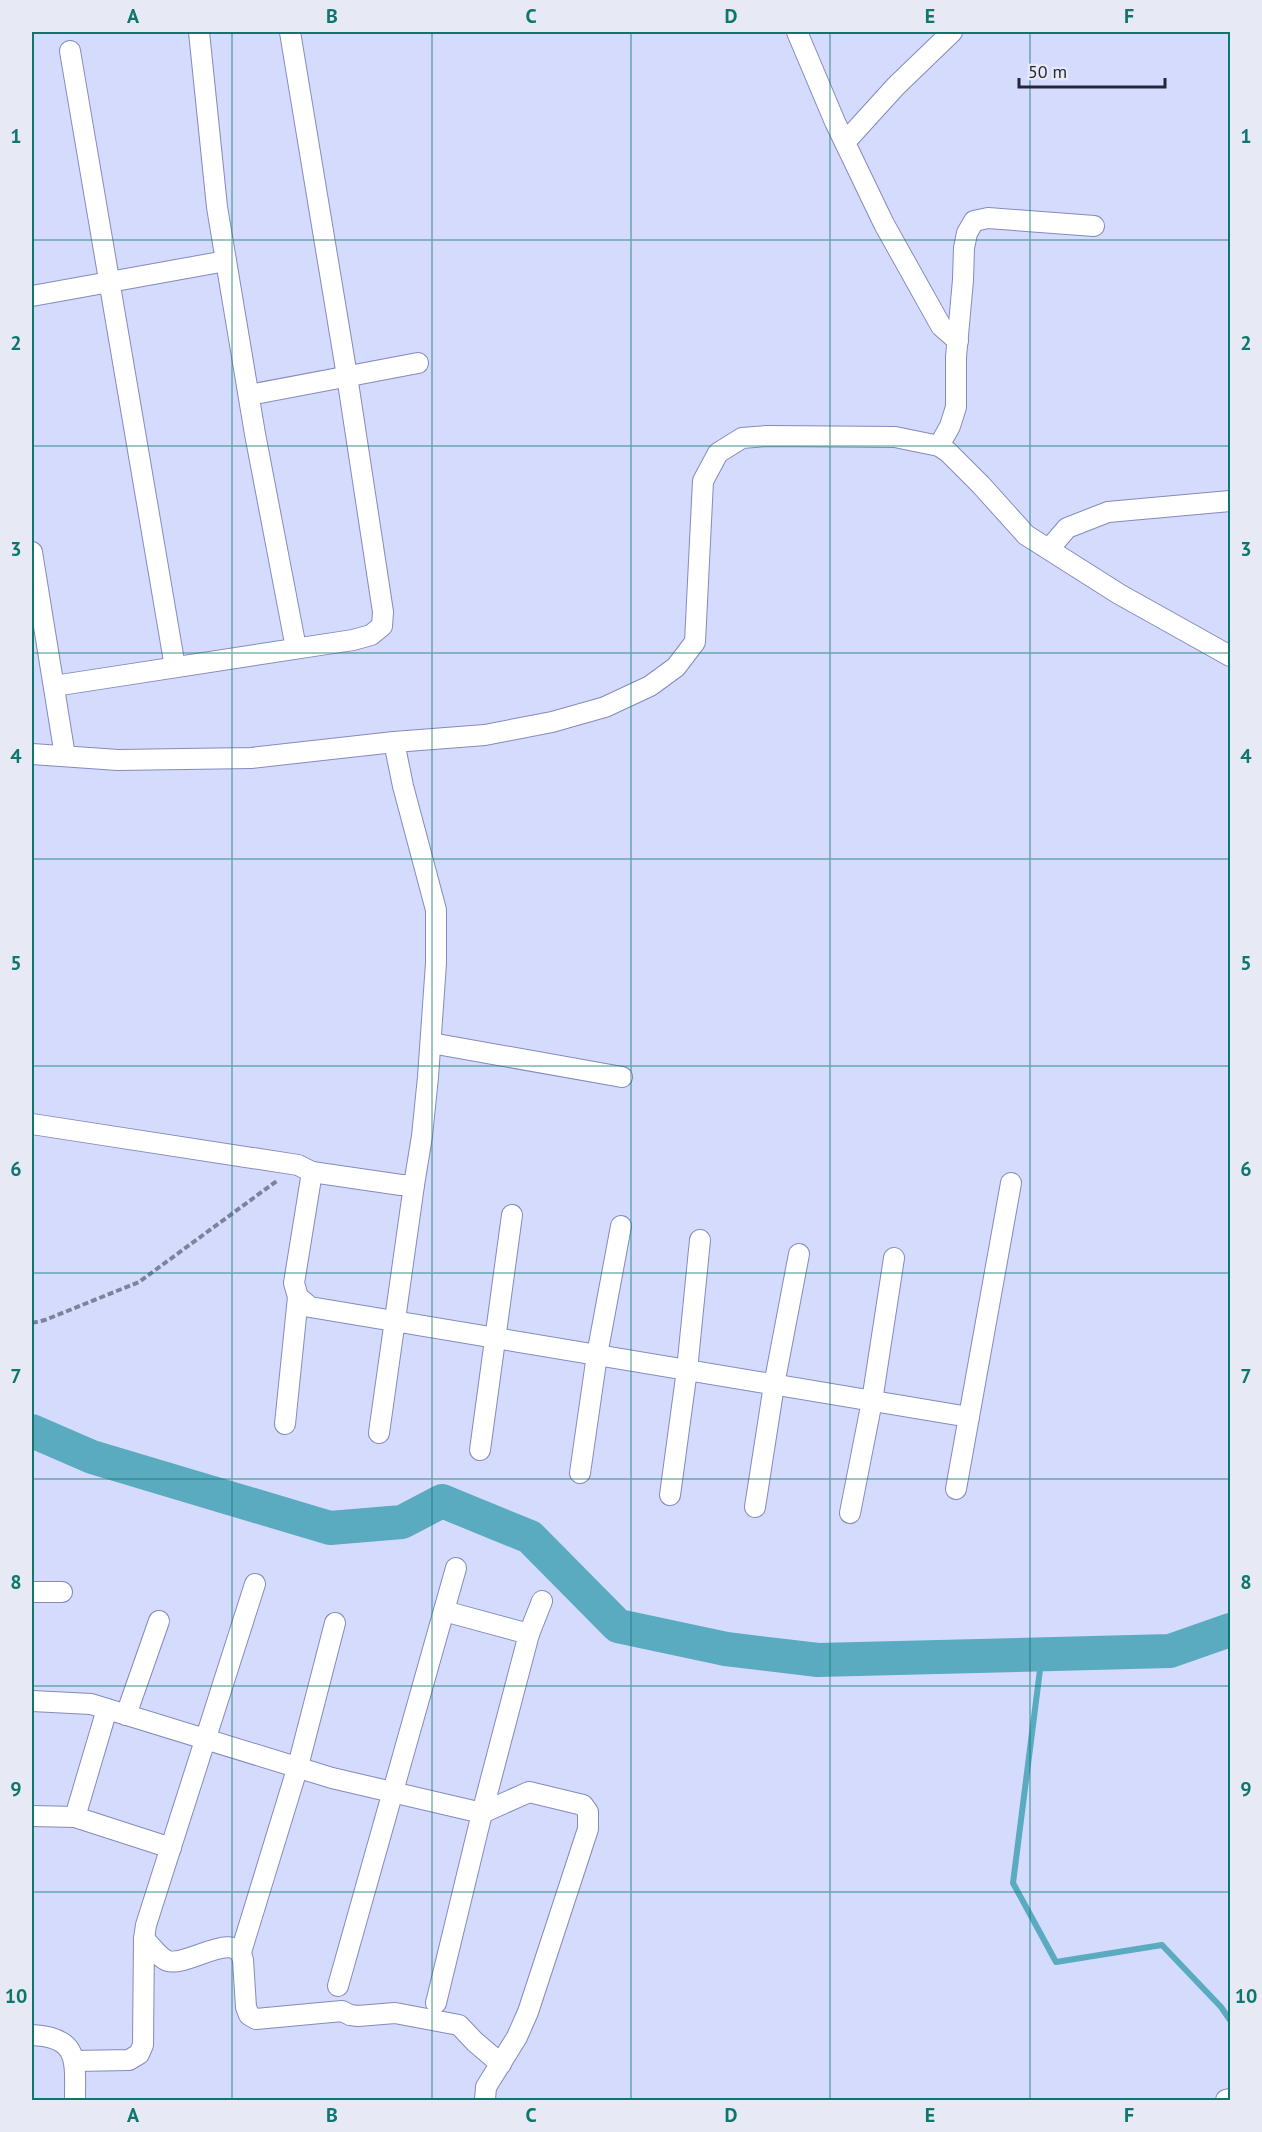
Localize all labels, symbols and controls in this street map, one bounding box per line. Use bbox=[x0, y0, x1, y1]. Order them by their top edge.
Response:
text: A bbox=[127, 3, 140, 29]
text: B bbox=[326, 3, 338, 29]
text: C bbox=[525, 3, 537, 29]
text: D bbox=[725, 3, 738, 29]
text: E bbox=[925, 3, 935, 29]
text: F bbox=[1124, 3, 1134, 29]
scale bar bbox=[1019, 51, 1164, 89]
text: 50 m bbox=[1028, 60, 1067, 83]
text: 1 bbox=[10, 123, 22, 149]
text: 1 bbox=[1240, 123, 1252, 149]
text: 2 bbox=[10, 330, 22, 356]
text: 2 bbox=[1240, 330, 1252, 356]
text: 3 bbox=[10, 536, 22, 562]
text: 3 bbox=[1240, 536, 1252, 562]
text: 4 bbox=[10, 743, 22, 769]
text: 4 bbox=[1240, 743, 1252, 769]
text: 5 bbox=[10, 950, 22, 976]
text: 5 bbox=[1240, 950, 1252, 976]
text: 6 bbox=[10, 1156, 22, 1182]
text: 6 bbox=[1240, 1156, 1252, 1182]
text: 7 bbox=[10, 1363, 22, 1389]
text: 7 bbox=[1240, 1363, 1252, 1389]
text: 8 bbox=[10, 1569, 22, 1595]
text: 8 bbox=[1240, 1569, 1252, 1595]
text: 9 bbox=[10, 1776, 22, 1802]
text: 9 bbox=[1240, 1776, 1252, 1802]
text: 10 bbox=[5, 1983, 27, 2009]
text: 10 bbox=[1235, 1983, 1257, 2009]
text: A bbox=[127, 2102, 140, 2128]
text: B bbox=[326, 2102, 338, 2128]
text: C bbox=[525, 2102, 537, 2128]
text: D bbox=[725, 2102, 738, 2128]
text: E bbox=[925, 2102, 935, 2128]
text: F bbox=[1124, 2102, 1134, 2128]

